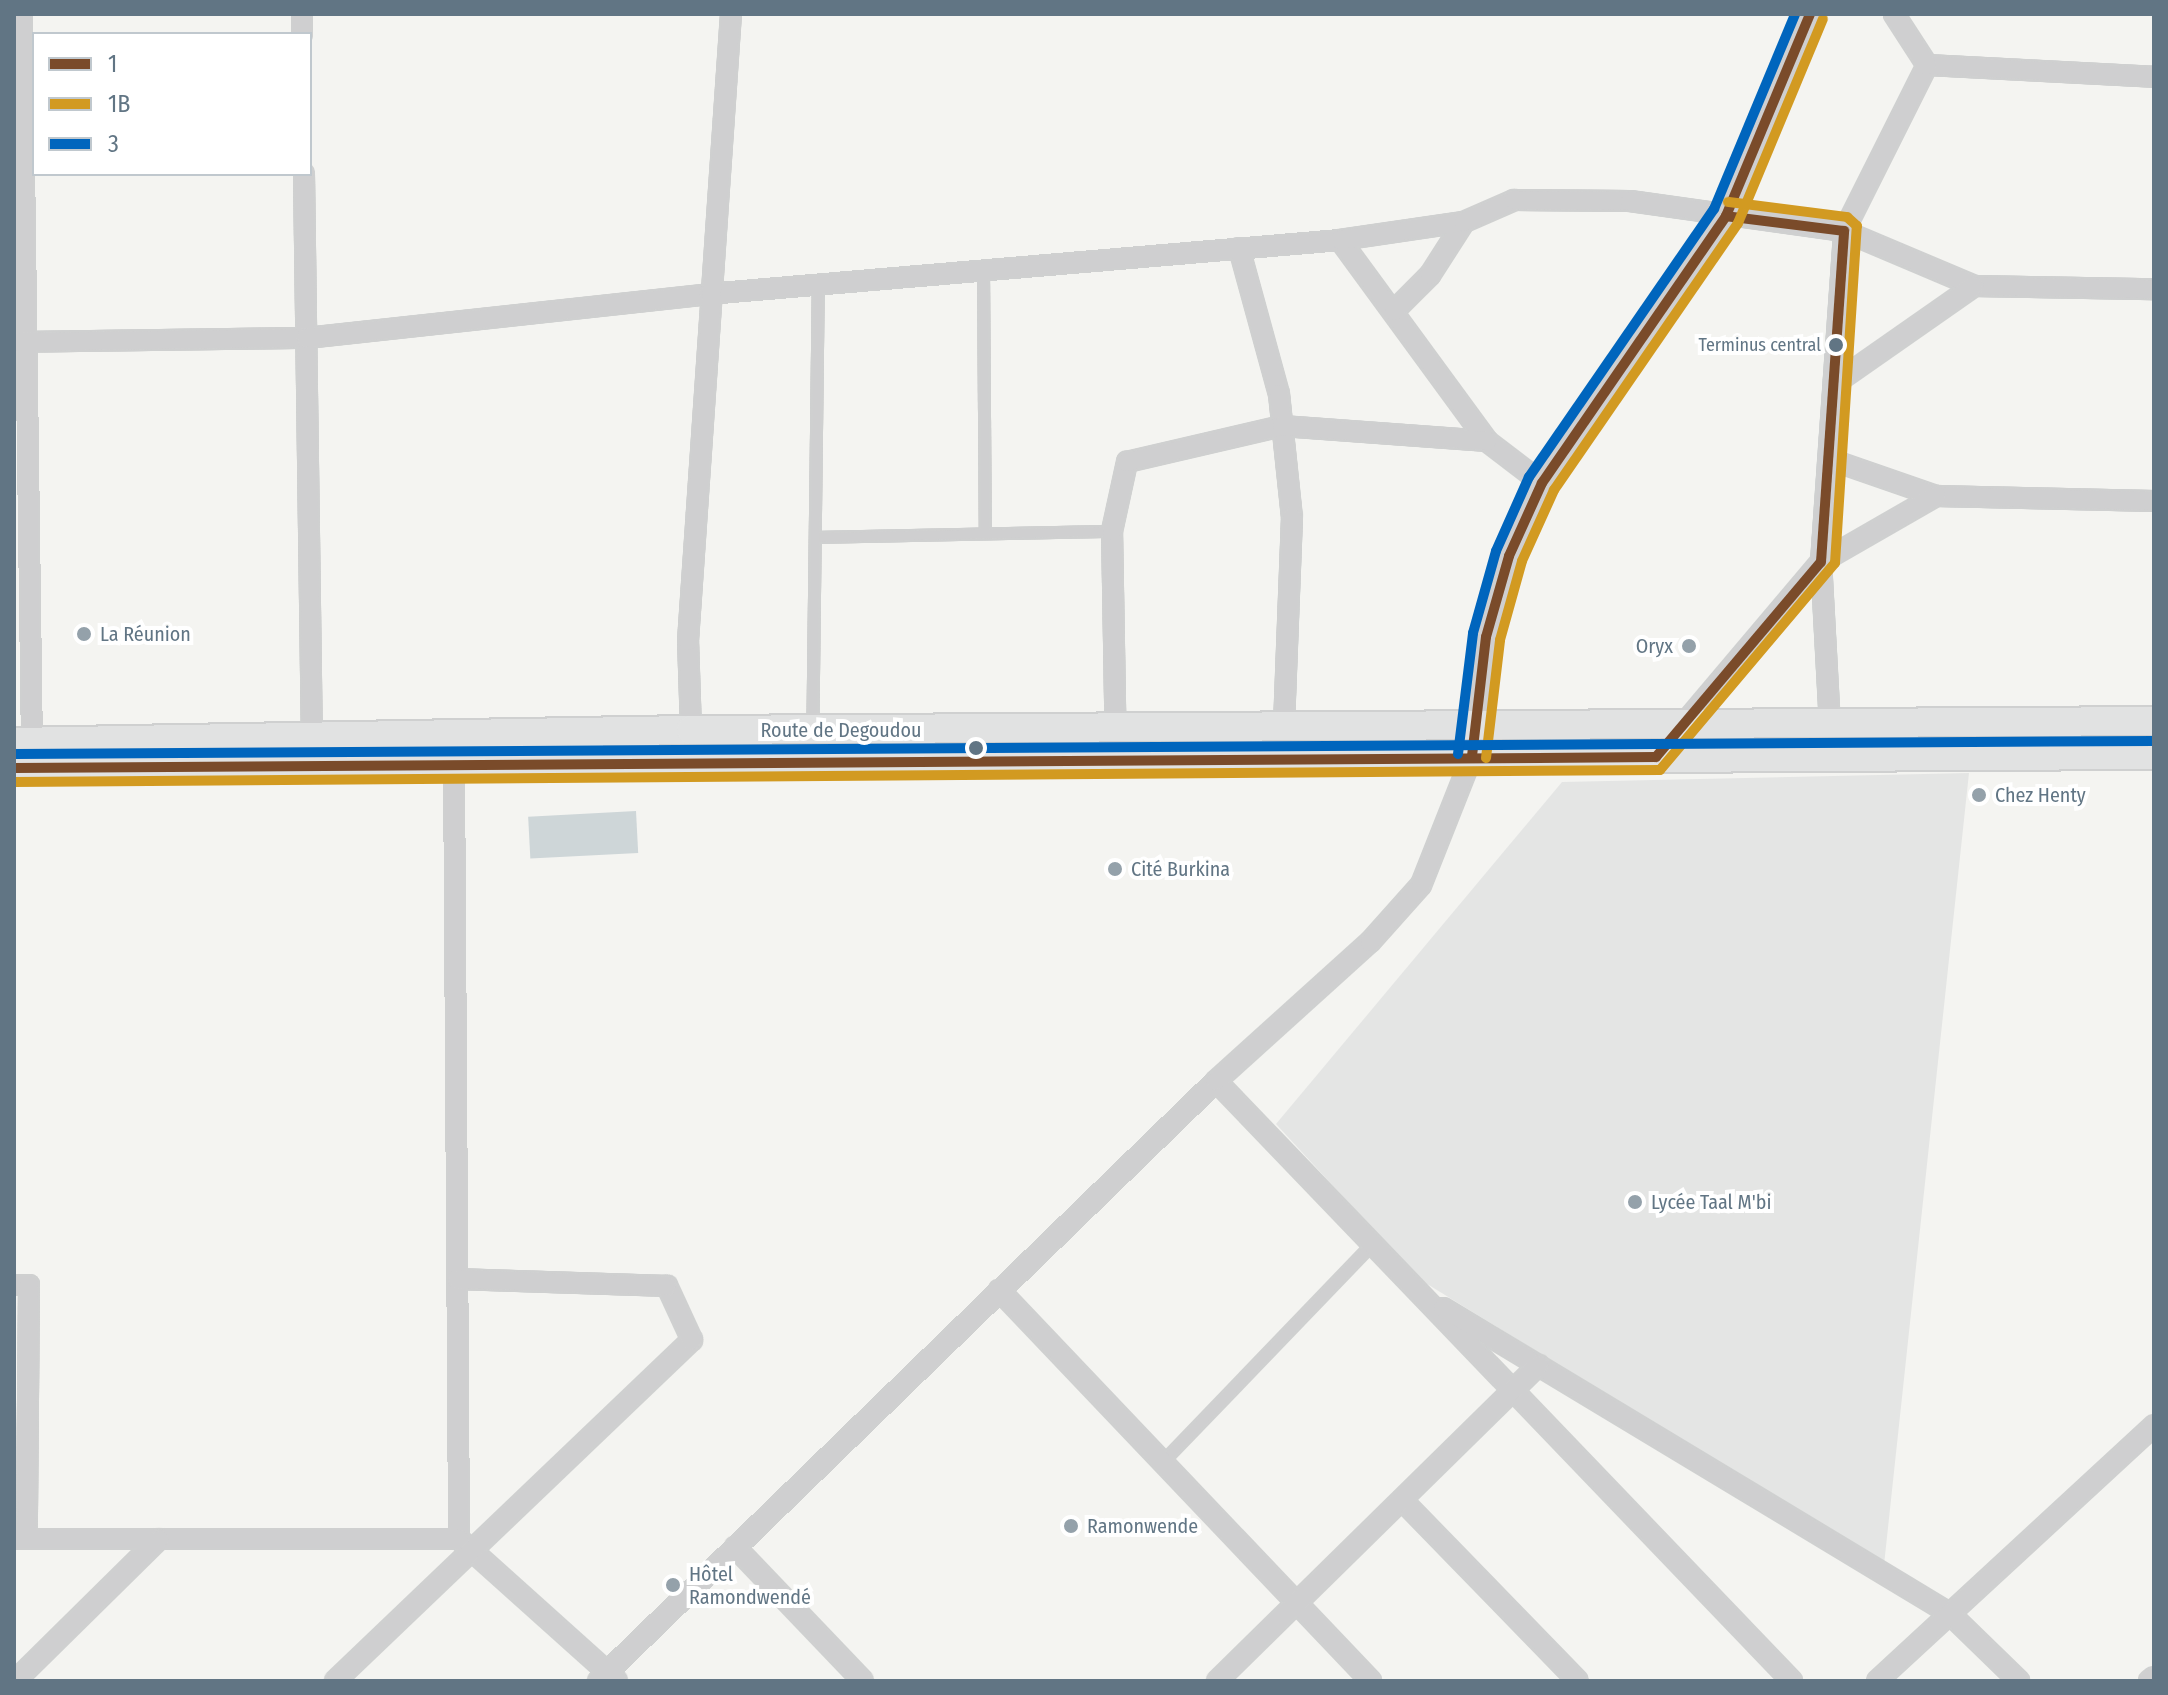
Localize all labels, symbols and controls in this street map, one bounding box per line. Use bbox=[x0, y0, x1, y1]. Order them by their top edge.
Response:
legend bbox=[32, 32, 312, 176]
text: 1 bbox=[108, 50, 117, 78]
text: 1B bbox=[108, 90, 131, 118]
text: 3 bbox=[108, 130, 119, 158]
place label: Terminus central bbox=[1699, 334, 1821, 356]
marker: Terminus central bbox=[1828, 337, 1844, 353]
place label: La Réunion bbox=[100, 622, 191, 646]
marker: La Réunion bbox=[75, 625, 93, 643]
place label: Oryx bbox=[1636, 634, 1673, 658]
marker: Oryx bbox=[1680, 637, 1698, 655]
street label: Route de Degoudou bbox=[761, 718, 921, 742]
unlabelled marker bbox=[968, 740, 984, 756]
place label: Chez Henty bbox=[1995, 783, 2086, 807]
marker: Chez Henty bbox=[1970, 786, 1988, 804]
place label: Cité Burkina bbox=[1131, 857, 1230, 881]
marker: Cité Burkina bbox=[1106, 860, 1124, 878]
place label: Lycée Taal M'bi bbox=[1651, 1190, 1772, 1214]
marker: Lycée Taal M'bi bbox=[1626, 1193, 1644, 1211]
place label: Ramonwende bbox=[1087, 1514, 1198, 1538]
marker: Ramonwende bbox=[1062, 1517, 1080, 1535]
place label: Hôtel Ramondwendé bbox=[689, 1562, 811, 1609]
marker: Hôtel Ramondwendé bbox=[664, 1576, 682, 1594]

